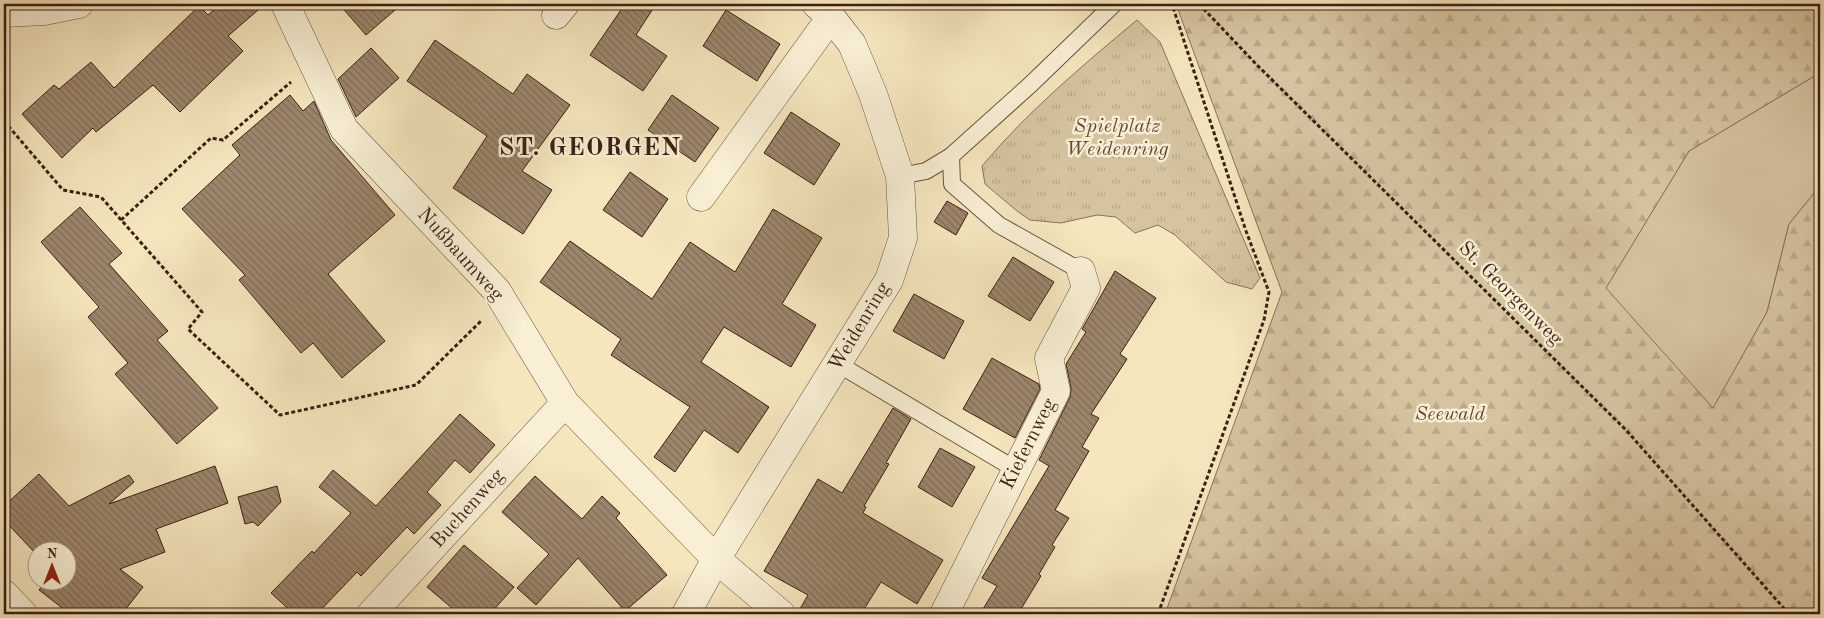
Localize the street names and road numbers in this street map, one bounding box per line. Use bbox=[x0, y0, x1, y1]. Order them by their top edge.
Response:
street label: Nußbaumweg bbox=[413, 205, 507, 306]
street label: St. Georgenweg bbox=[1454, 238, 1566, 350]
street label: Weidenring bbox=[826, 279, 894, 375]
street label: Kiefernweg bbox=[998, 395, 1060, 493]
street label: Buchenweg bbox=[428, 466, 509, 552]

